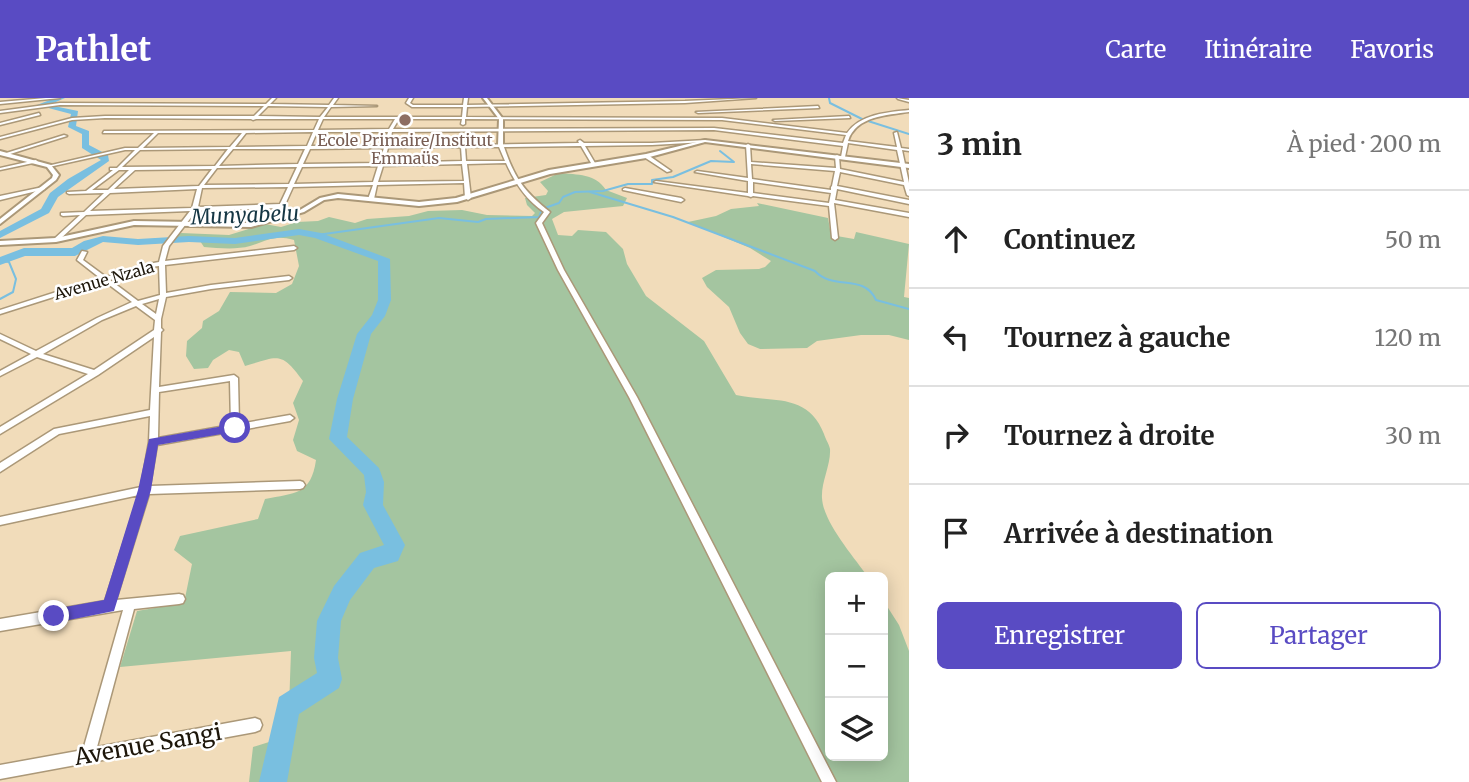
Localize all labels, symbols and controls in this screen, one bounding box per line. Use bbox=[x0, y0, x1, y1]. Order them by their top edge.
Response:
text: Pathlet bbox=[35, 29, 151, 70]
text: Carte bbox=[1105, 34, 1166, 65]
text: Itinéraire bbox=[1204, 34, 1312, 65]
text: Favoris bbox=[1350, 34, 1434, 65]
marker: Ecole Primaire/Institut Emmaüs bbox=[397, 112, 413, 128]
text: 3 min bbox=[937, 125, 1022, 163]
text: À pied · 200 m bbox=[1287, 129, 1441, 158]
place label: Ecole Primaire/Institut Emmaüs bbox=[317, 130, 493, 168]
water label: Munyabelu bbox=[190, 200, 299, 230]
icon: ahead bbox=[937, 220, 975, 258]
text: Continuez bbox=[1004, 223, 1135, 256]
text: 50 m bbox=[1385, 225, 1441, 254]
street label: Avenue Nzala bbox=[51, 256, 157, 304]
icon: left bbox=[937, 318, 975, 356]
text: Tournez à gauche bbox=[1004, 321, 1230, 354]
text: 120 m bbox=[1375, 323, 1441, 352]
route start bbox=[219, 412, 250, 443]
icon: right bbox=[937, 416, 975, 454]
text: Tournez à droite bbox=[1004, 419, 1215, 452]
text: 30 m bbox=[1385, 421, 1441, 450]
icon: arrive bbox=[937, 514, 975, 552]
text: Arrivée à destination bbox=[1004, 517, 1273, 550]
map controls bbox=[825, 572, 888, 761]
button: + bbox=[825, 572, 888, 635]
route end bbox=[38, 600, 69, 631]
button: Enregistrer bbox=[937, 602, 1182, 669]
button: Partager bbox=[1196, 602, 1441, 669]
button: − bbox=[825, 635, 888, 698]
button: layers bbox=[825, 698, 888, 761]
street label: Avenue Sangi bbox=[71, 717, 224, 771]

